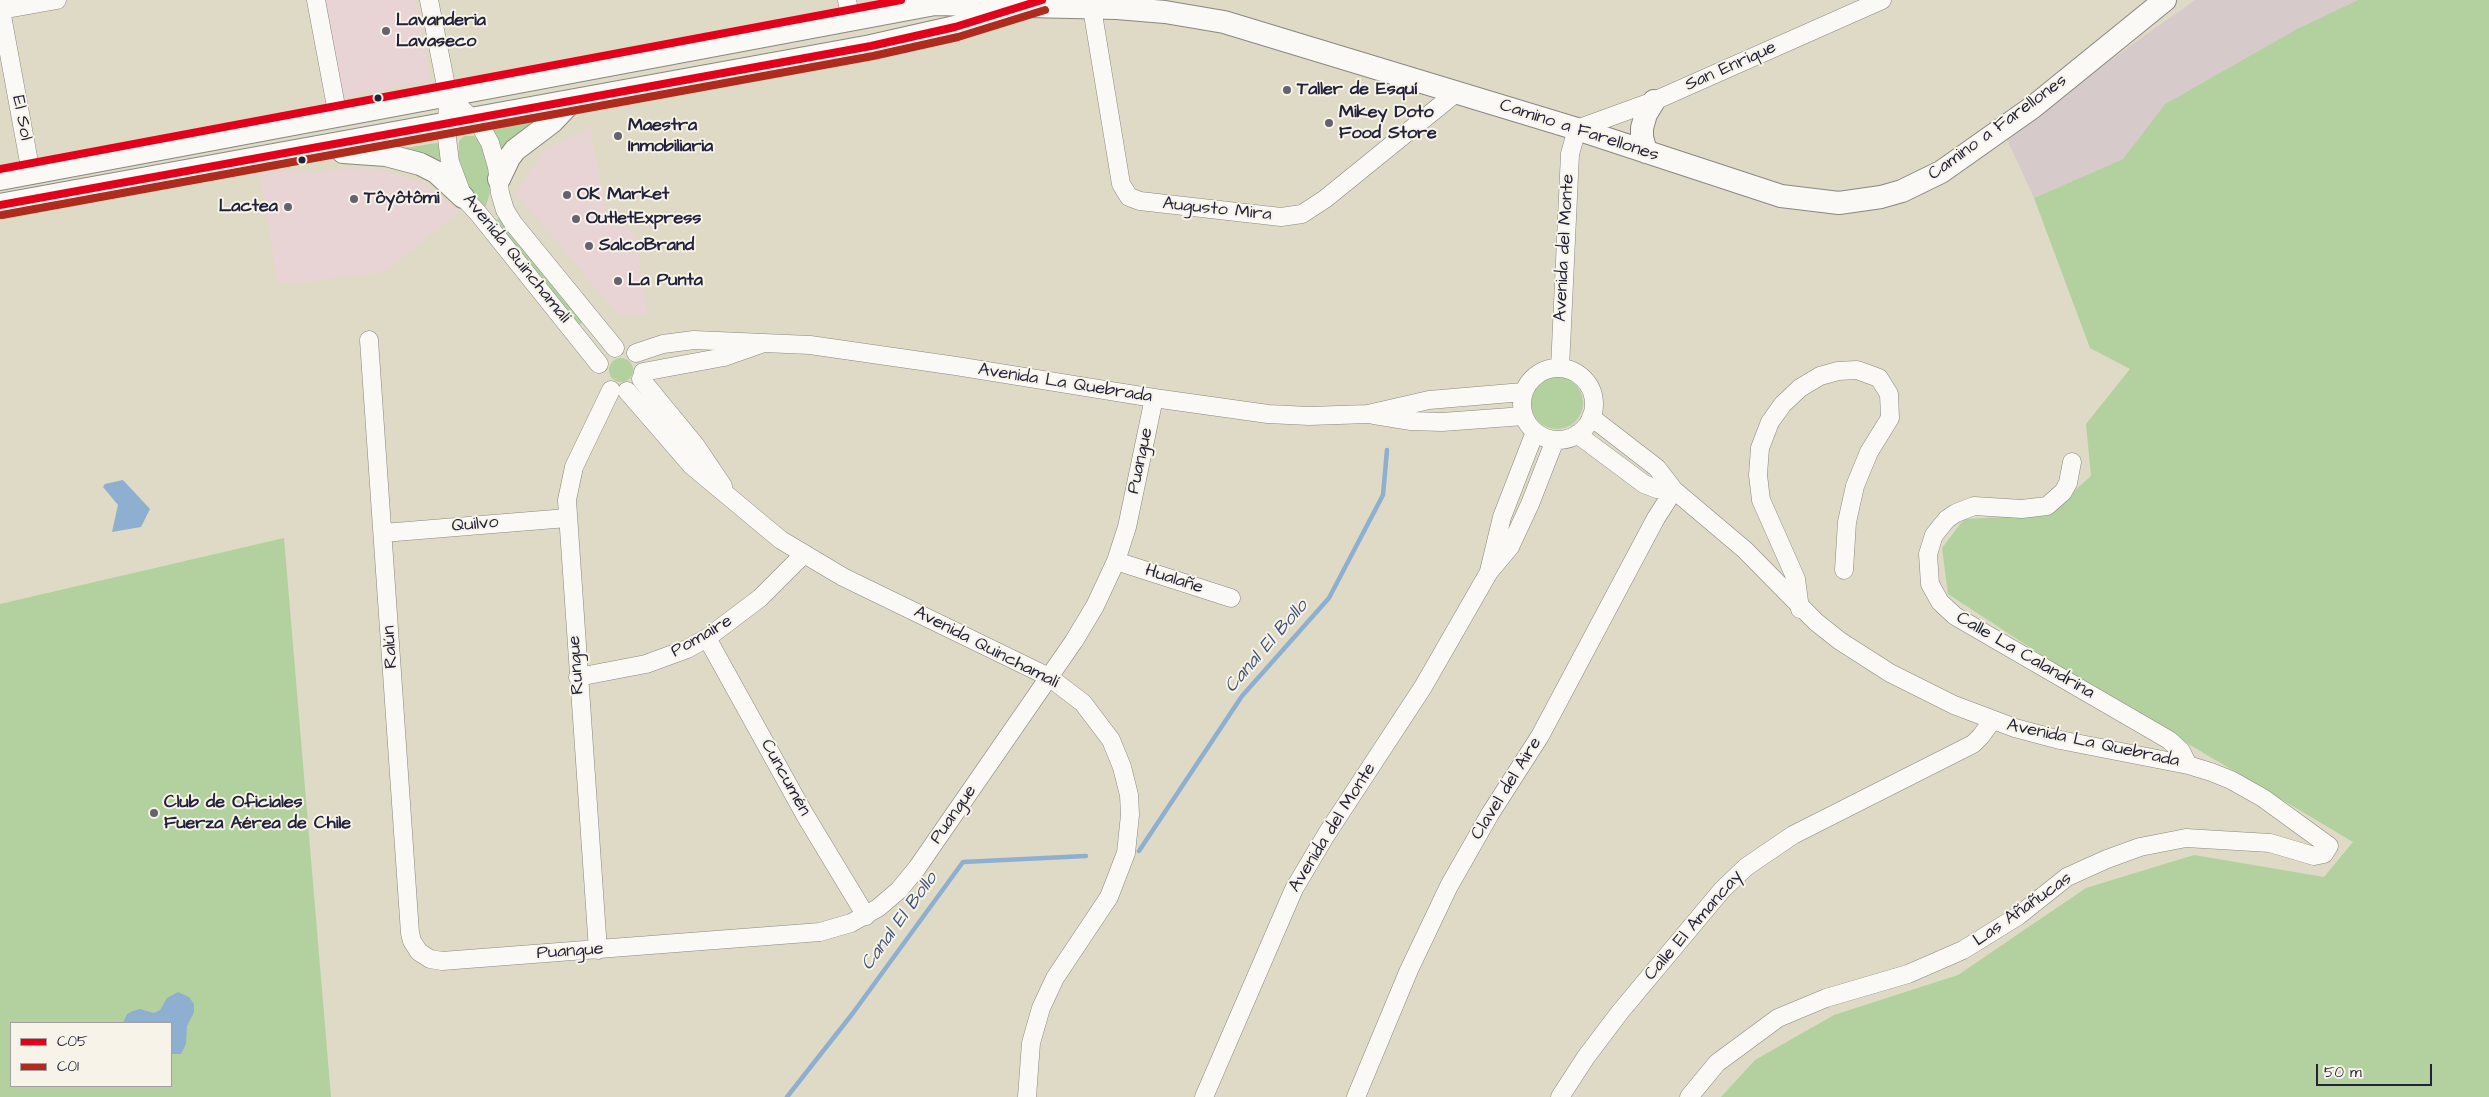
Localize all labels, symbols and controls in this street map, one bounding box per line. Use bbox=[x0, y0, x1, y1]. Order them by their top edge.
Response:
place label: Lavanderia Lavaseco bbox=[396, 10, 486, 52]
marker: Lavanderia Lavaseco bbox=[380, 25, 392, 37]
street label: San Enrique bbox=[1682, 37, 1780, 97]
street label: Camino a Farellones bbox=[1924, 70, 2072, 186]
place label: Taller de Esquí bbox=[1297, 79, 1417, 101]
marker: Taller de Esquí bbox=[1281, 84, 1293, 96]
unlabelled marker bbox=[373, 93, 383, 103]
street label: El Sol bbox=[6, 94, 36, 142]
street label: Camino a Farellones bbox=[1497, 95, 1661, 167]
place label: Mikey Doto Food Store bbox=[1339, 102, 1437, 144]
place label: Maestra Inmobiliaria bbox=[628, 115, 713, 158]
marker: Mikey Doto Food Store bbox=[1323, 117, 1335, 129]
marker: Maestra Inmobiliaria bbox=[612, 130, 624, 142]
unlabelled marker bbox=[297, 155, 307, 165]
street label: Avenida del Monte bbox=[1550, 174, 1580, 322]
place label: OK Market bbox=[577, 184, 669, 206]
place label: Tôyôtômi bbox=[364, 188, 439, 210]
marker: OK Market bbox=[561, 189, 573, 201]
street label: Avenida Quinchamalí bbox=[457, 190, 575, 328]
marker: Tôyôtômi bbox=[348, 193, 360, 205]
street label: Augusto Mira bbox=[1161, 194, 1273, 226]
place label: Lactea bbox=[219, 196, 278, 218]
marker: Lactea bbox=[282, 201, 294, 213]
place label: OutletExpress bbox=[586, 208, 701, 230]
marker: OutletExpress bbox=[570, 213, 582, 225]
place label: SalcoBrand bbox=[599, 235, 694, 257]
marker: SalcoBrand bbox=[583, 240, 595, 252]
place label: La Punta bbox=[628, 270, 703, 292]
marker: La Punta bbox=[612, 275, 624, 287]
street label: Avenida La Quebrada bbox=[976, 360, 1154, 408]
street label: Puangue bbox=[1123, 426, 1159, 496]
street label: Quilvo bbox=[451, 512, 499, 538]
street label: Hualañe bbox=[1142, 560, 1206, 600]
water label: Canal El Bollo bbox=[1220, 596, 1314, 698]
street label: Avenida Quinchamalí bbox=[910, 602, 1062, 694]
street label: Calle La Calandrina bbox=[1952, 608, 2098, 704]
street label: Pomaire bbox=[668, 611, 736, 663]
street label: Ralún bbox=[379, 625, 403, 669]
street label: Rungue bbox=[564, 635, 590, 695]
street label: Avenida La Quebrada bbox=[2005, 715, 2181, 773]
street label: Clavel del Aire bbox=[1467, 734, 1547, 844]
street label: Cuncumén bbox=[755, 736, 815, 820]
street label: Avenida del Monte bbox=[1285, 760, 1381, 896]
street label: Puangue bbox=[926, 781, 982, 849]
place label: Club de Oficiales Fuerza Aérea de Chile bbox=[164, 792, 351, 834]
marker: Club de Oficiales Fuerza Aérea de Chile bbox=[148, 807, 160, 819]
street label: Calle El Amancay bbox=[1640, 866, 1748, 986]
street label: Las Añañucas bbox=[1970, 868, 2076, 952]
water label: Canal El Bollo bbox=[857, 869, 943, 975]
street label: Puangue bbox=[536, 939, 604, 965]
legend bbox=[10, 1022, 172, 1087]
text: C05 bbox=[57, 1031, 88, 1052]
scale bar bbox=[2319, 1054, 2435, 1086]
text: C01 bbox=[57, 1056, 79, 1077]
text: 50 m bbox=[2324, 1062, 2362, 1083]

